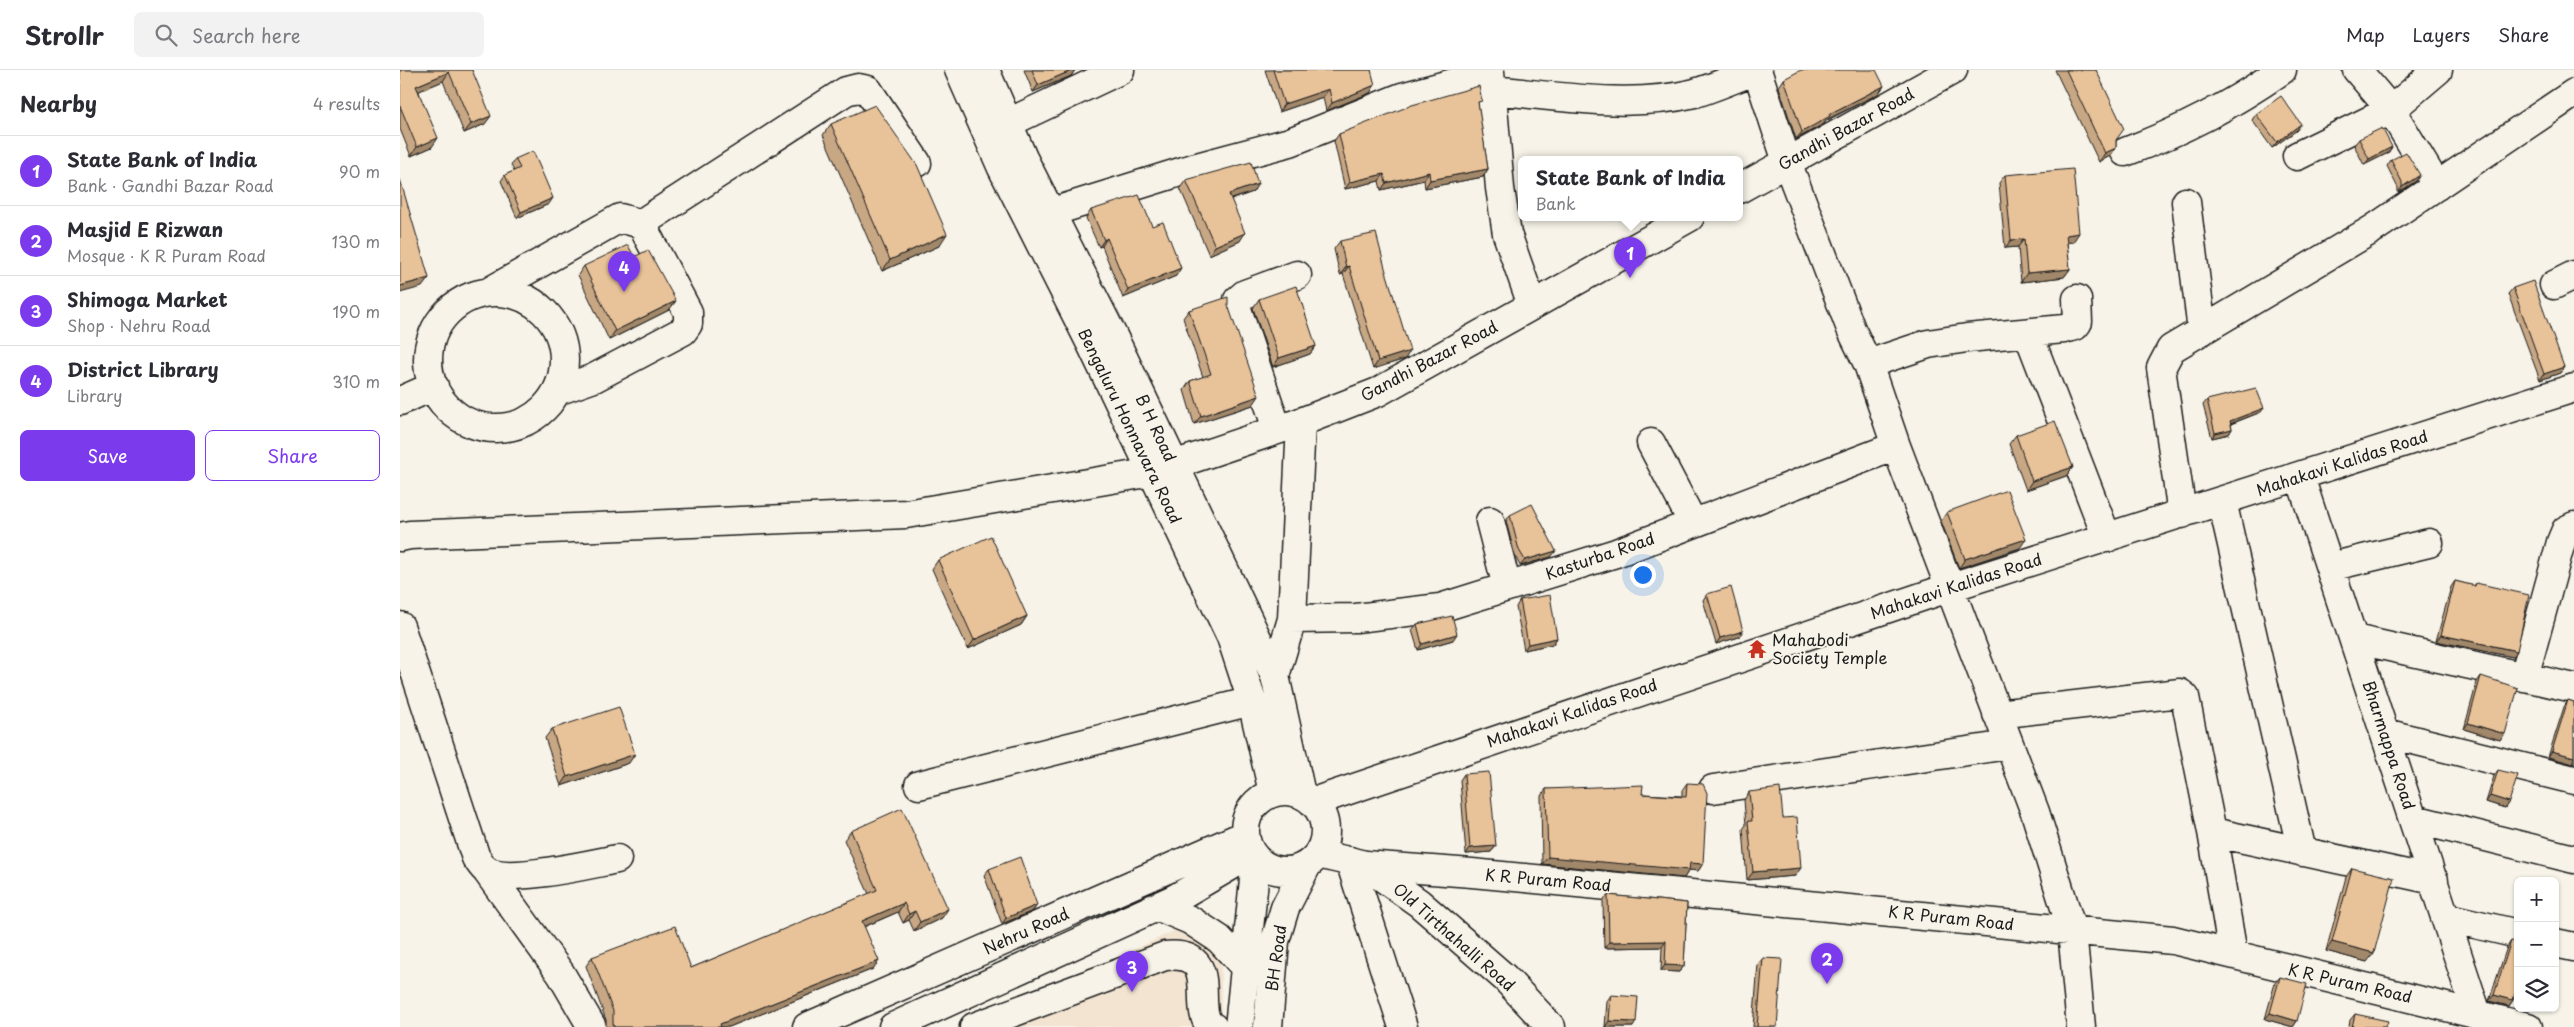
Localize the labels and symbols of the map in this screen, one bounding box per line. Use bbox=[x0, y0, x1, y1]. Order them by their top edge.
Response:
street label: Gandhi Bazar Road bbox=[1773, 81, 1918, 175]
pin: 1 bbox=[1614, 237, 1646, 278]
pin: 4 bbox=[608, 251, 640, 292]
street label: Gandhi Bazar Road bbox=[1356, 314, 1501, 406]
street label: Bengaluru Honnavara Road bbox=[1073, 324, 1189, 527]
street label: B H Road bbox=[1131, 390, 1183, 465]
street label: Mahakavi Kalidas Road bbox=[2253, 423, 2431, 501]
street label: Kasturba Road bbox=[1542, 525, 1657, 585]
street label: Mahakavi Kalidas Road bbox=[1867, 546, 2045, 624]
your location bbox=[1630, 562, 1656, 588]
place label: Mahabodi Society Temple bbox=[1772, 627, 1887, 669]
temple icon: Mahabodi Society Temple bbox=[1746, 638, 1768, 660]
street label: Mahakavi Kalidas Road bbox=[1483, 672, 1660, 753]
street label: Bharmappa Road bbox=[2358, 677, 2422, 812]
street label: K R Puram Road bbox=[1484, 862, 1612, 896]
street label: Old Tirthahalli Road bbox=[1388, 876, 1521, 996]
street label: K R Puram Road bbox=[1887, 898, 2015, 936]
street label: Nehru Road bbox=[979, 900, 1072, 960]
street label: BH Road bbox=[1258, 923, 1292, 993]
pin: 2 bbox=[1811, 943, 1843, 984]
pin: 3 bbox=[1116, 951, 1148, 992]
street label: K R Puram Road bbox=[2286, 956, 2415, 1008]

